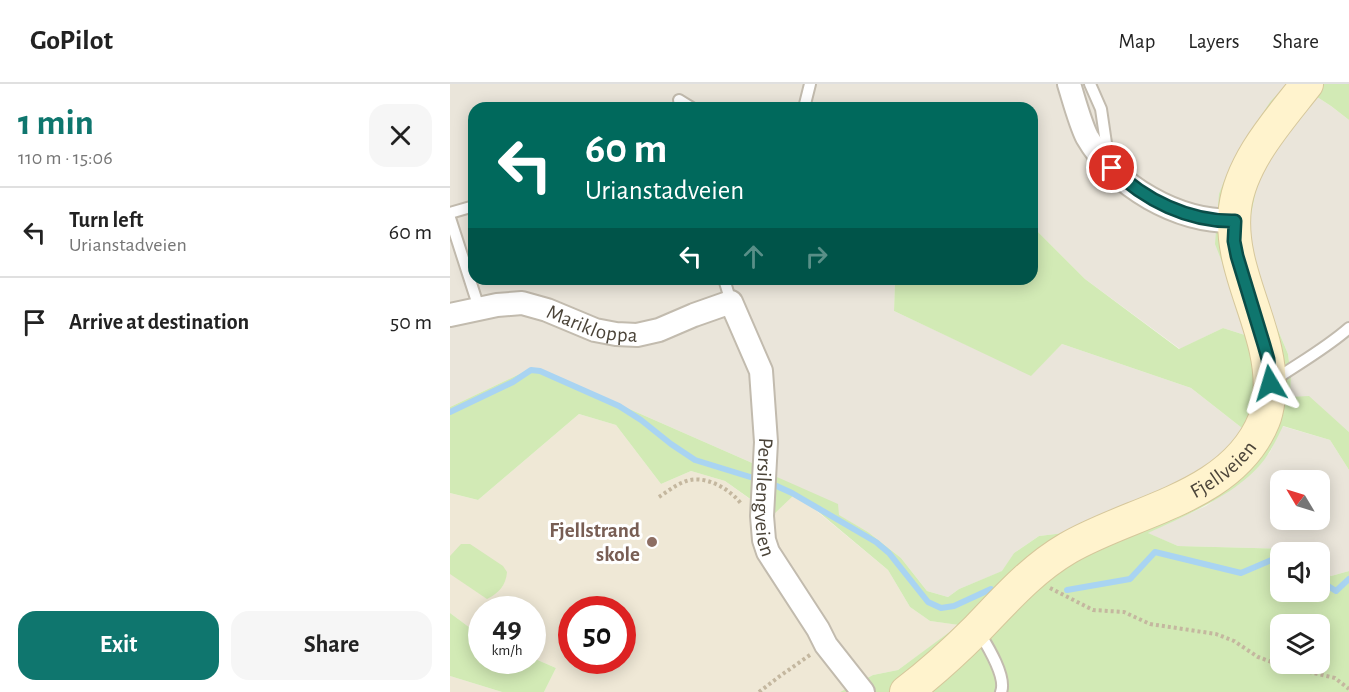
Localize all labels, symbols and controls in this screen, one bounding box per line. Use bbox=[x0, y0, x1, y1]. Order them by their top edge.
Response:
text: GoPilot bbox=[30, 27, 113, 55]
text: Map bbox=[1119, 31, 1155, 52]
text: Layers bbox=[1188, 31, 1239, 52]
text: Share bbox=[1272, 31, 1319, 52]
button: close bbox=[369, 104, 432, 167]
text: 1 min bbox=[18, 105, 94, 141]
icon: left bbox=[486, 126, 564, 204]
text: 60 m bbox=[585, 128, 667, 170]
pin bbox=[1086, 142, 1137, 193]
text: 110 m · 15:06 bbox=[18, 148, 113, 168]
icon: arrive bbox=[1095, 151, 1128, 184]
text: Urianstadveien bbox=[585, 177, 744, 204]
text: Turn left bbox=[69, 209, 143, 231]
icon: left bbox=[18, 216, 51, 249]
text: 60 m bbox=[389, 221, 432, 243]
text: Urianstadveien bbox=[69, 235, 187, 255]
icon: left bbox=[674, 240, 707, 273]
icon: ahead bbox=[737, 240, 770, 273]
icon: right bbox=[800, 240, 833, 273]
street label: Marikloppa bbox=[544, 301, 638, 346]
icon: arrive bbox=[18, 306, 51, 339]
text: Arrive at destination bbox=[69, 311, 249, 333]
text: 50 m bbox=[390, 311, 432, 333]
position arrow bbox=[1238, 351, 1302, 415]
street label: Persilengveien bbox=[751, 437, 779, 559]
street label: Fjellveien bbox=[1187, 437, 1260, 502]
north arrow bbox=[1270, 470, 1330, 530]
map controls bbox=[1270, 470, 1330, 674]
place label: Fjellstrand skole bbox=[549, 520, 640, 565]
marker: Fjellstrand skole bbox=[645, 535, 659, 549]
button: sound bbox=[1270, 542, 1330, 602]
speed limit sign: 50 bbox=[558, 596, 636, 674]
button: Exit bbox=[18, 611, 219, 680]
button: Share bbox=[231, 611, 432, 680]
text: 49 bbox=[492, 613, 522, 643]
button: layers bbox=[1270, 614, 1330, 674]
text: km/h bbox=[492, 643, 522, 658]

